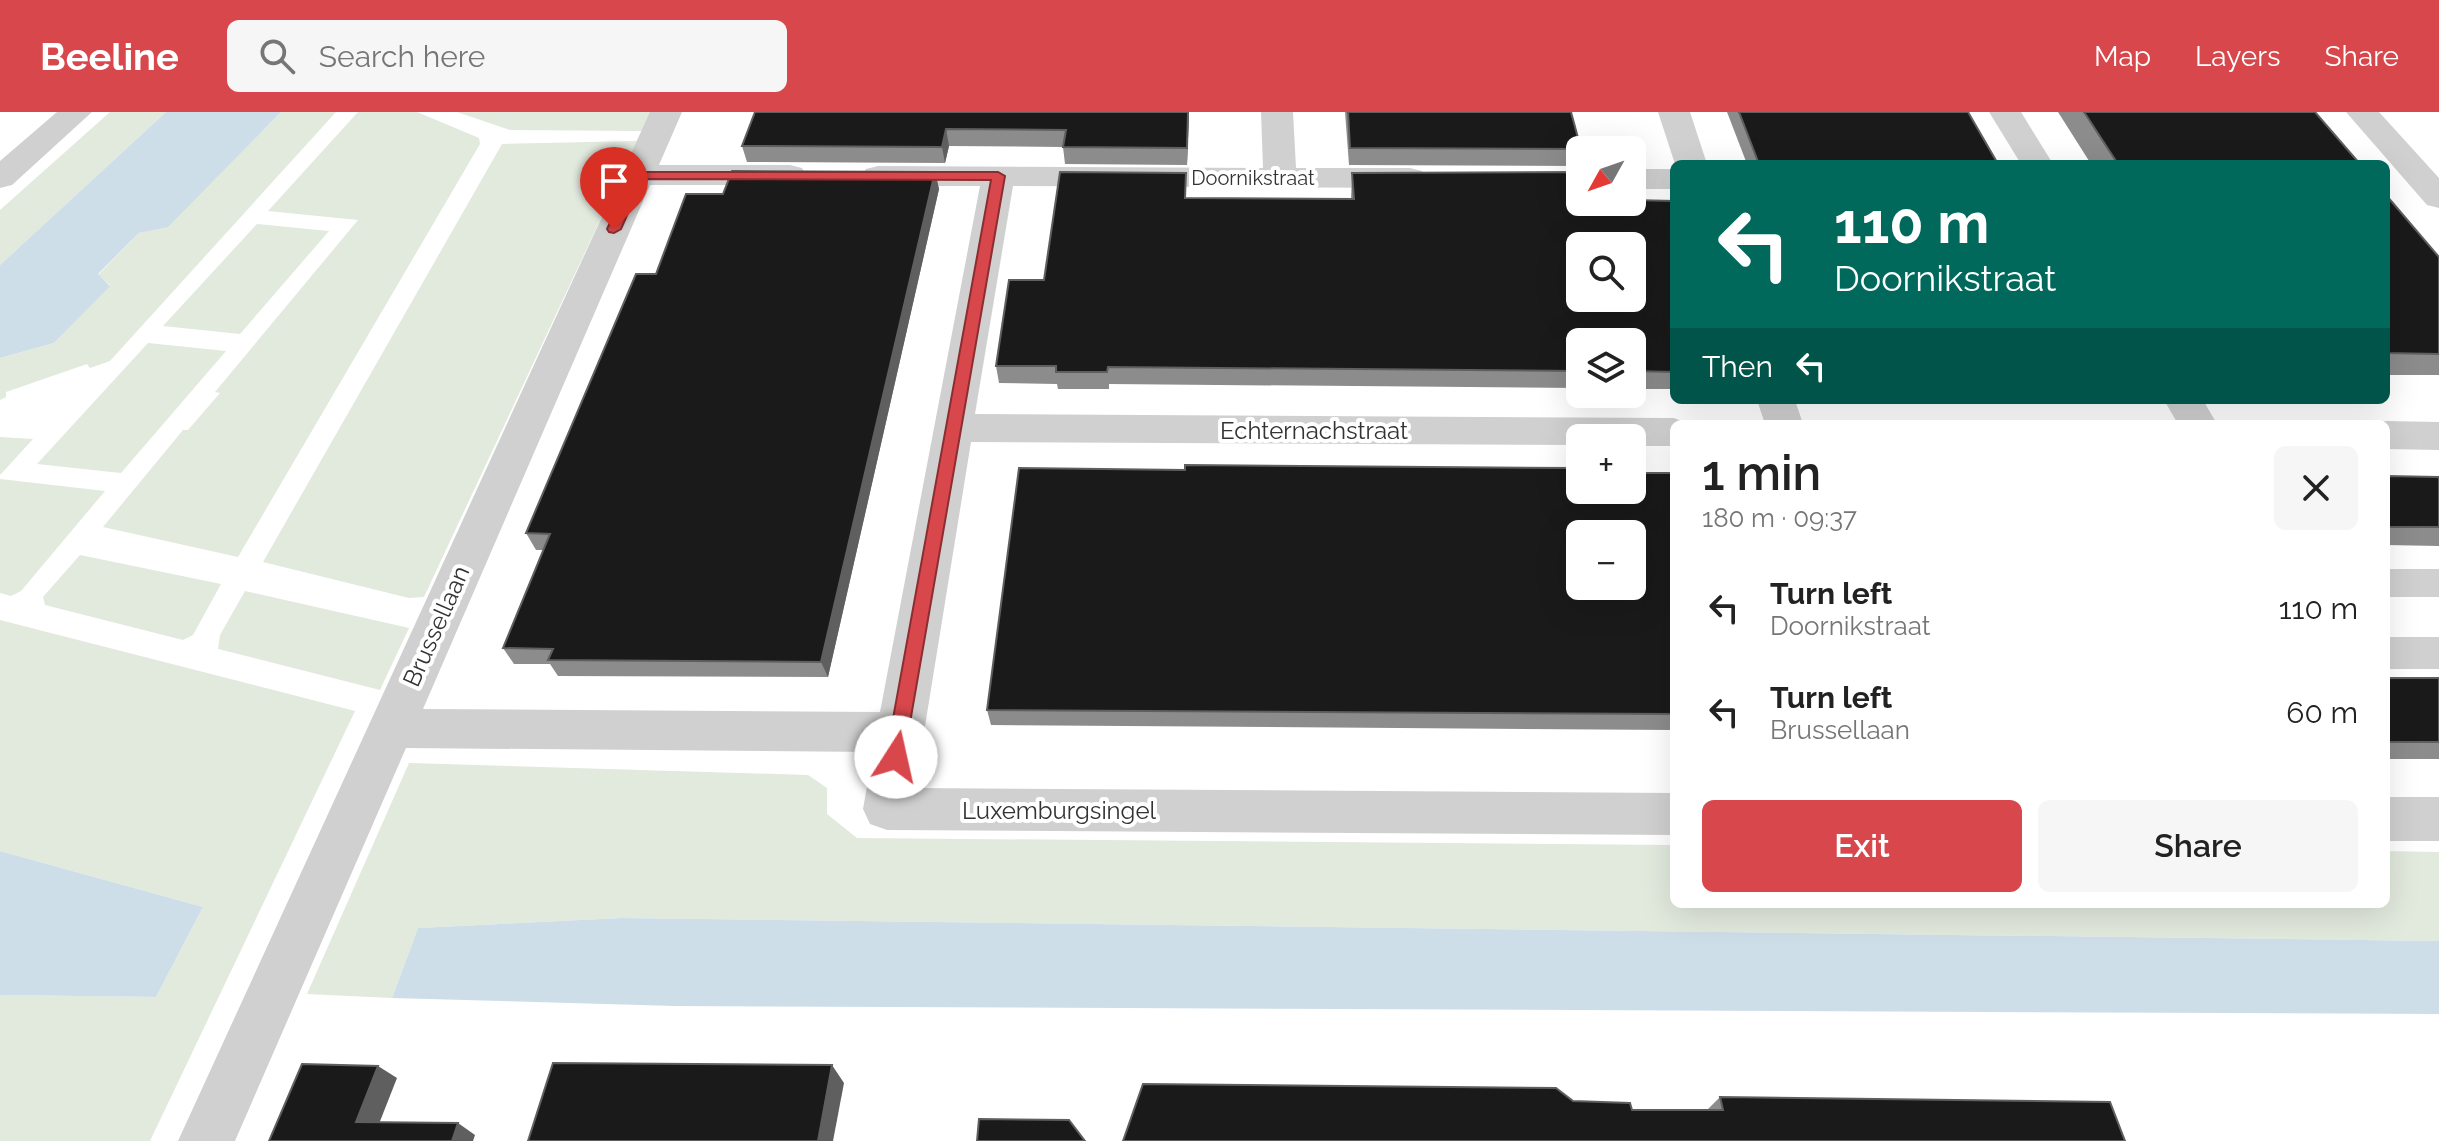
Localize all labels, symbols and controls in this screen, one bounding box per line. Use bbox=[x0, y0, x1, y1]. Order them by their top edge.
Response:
search box bbox=[227, 20, 787, 92]
text: Beeline bbox=[40, 34, 179, 79]
icon: search bbox=[255, 34, 299, 78]
text: Search here bbox=[319, 39, 485, 74]
text: Map bbox=[2094, 40, 2151, 73]
text: Layers bbox=[2195, 40, 2281, 73]
text: Share bbox=[2325, 40, 2399, 73]
north arrow bbox=[1566, 136, 1646, 216]
map controls bbox=[1566, 136, 1646, 600]
pin bbox=[580, 147, 648, 229]
icon: arrive bbox=[592, 159, 636, 203]
street label: Doornikstraat bbox=[1191, 166, 1315, 190]
text: 110 m bbox=[1834, 190, 1989, 256]
icon: left bbox=[1702, 192, 1806, 296]
button: search bbox=[1566, 232, 1646, 312]
text: Doornikstraat bbox=[1834, 257, 2056, 299]
button: layers bbox=[1566, 328, 1646, 408]
icon: left bbox=[1789, 344, 1833, 388]
text: Then bbox=[1702, 349, 1773, 384]
street label: Echternachstraat bbox=[1220, 416, 1408, 445]
button: + bbox=[1566, 424, 1646, 504]
text: 1 min bbox=[1702, 445, 1821, 501]
button: close bbox=[2274, 446, 2358, 530]
text: 180 m · 09:37 bbox=[1702, 503, 1857, 533]
button: − bbox=[1566, 520, 1646, 600]
street label: Brussellaan bbox=[396, 561, 476, 691]
text: Turn left bbox=[1770, 576, 1892, 611]
icon: left bbox=[1702, 586, 1746, 630]
text: 110 m bbox=[2279, 591, 2358, 626]
text: Doornikstraat bbox=[1770, 611, 1931, 641]
text: Turn left bbox=[1770, 680, 1892, 715]
icon: left bbox=[1702, 690, 1746, 734]
text: 60 m bbox=[2286, 695, 2358, 730]
position arrow bbox=[854, 715, 938, 799]
text: Brussellaan bbox=[1770, 715, 1910, 745]
street label: Luxemburgsingel bbox=[962, 796, 1157, 825]
button: Exit bbox=[1702, 800, 2022, 892]
button: Share bbox=[2038, 800, 2358, 892]

